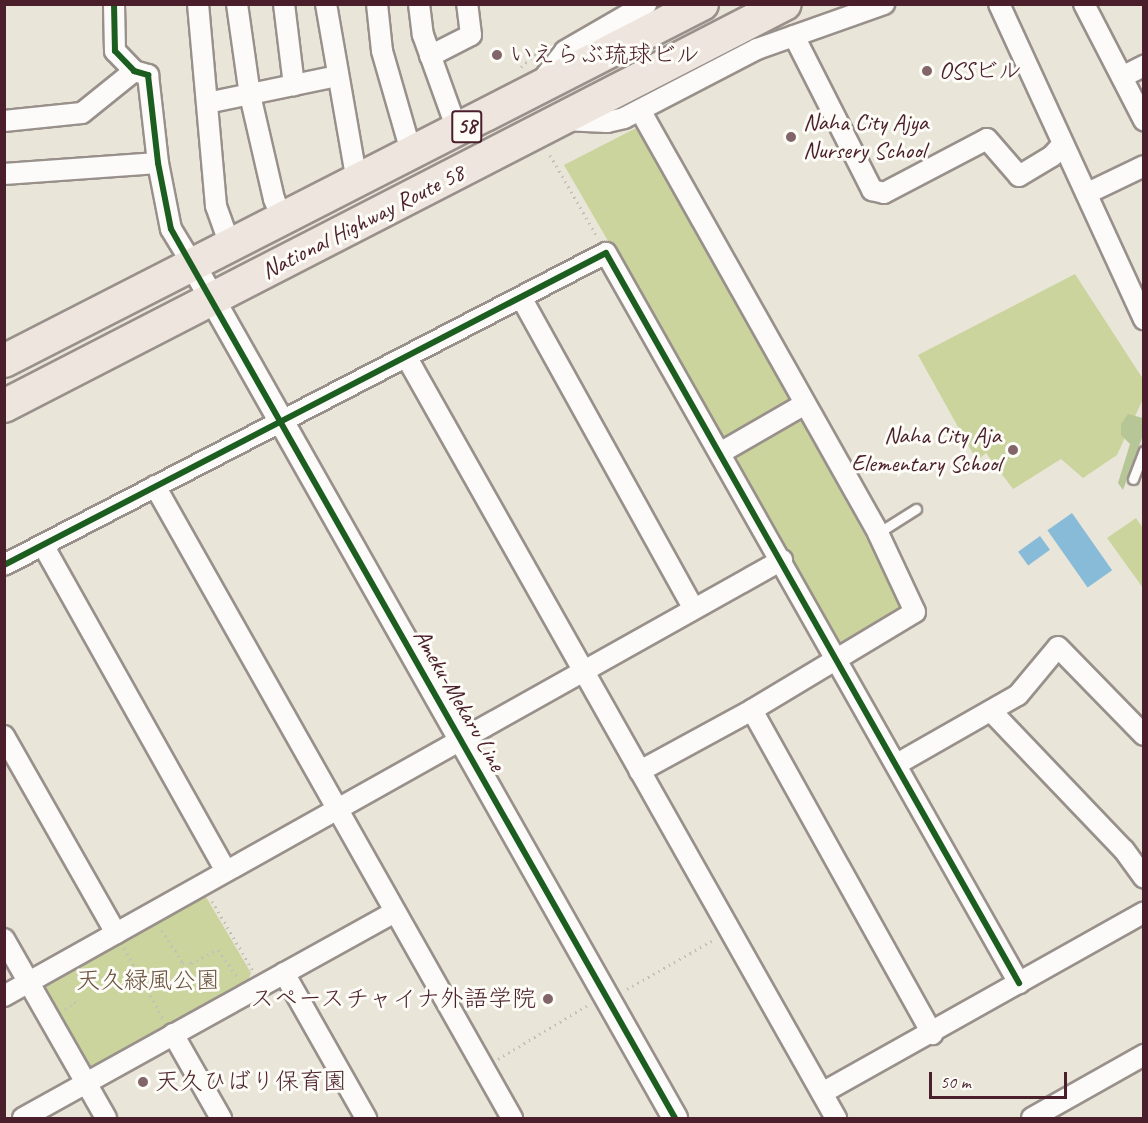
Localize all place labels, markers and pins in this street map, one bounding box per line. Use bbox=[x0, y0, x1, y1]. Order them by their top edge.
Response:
place label: いえらぶ琉球ビル bbox=[509, 41, 701, 69]
marker: いえらぶ琉球ビル bbox=[490, 48, 504, 62]
place label: OSSビル bbox=[939, 57, 1022, 85]
marker: OSSビル bbox=[920, 64, 934, 78]
place label: Naha City Ajya Nursery School bbox=[803, 109, 928, 165]
marker: Naha City Ajya Nursery School bbox=[784, 130, 798, 144]
place label: Naha City Aja Elementary School bbox=[851, 422, 1001, 478]
marker: Naha City Aja Elementary School bbox=[1006, 443, 1020, 457]
place label: スペースチャイナ外語学院 bbox=[248, 985, 536, 1013]
marker: スペースチャイナ外語学院 bbox=[541, 992, 555, 1006]
place label: 天久ひばり保育園 bbox=[155, 1068, 347, 1096]
marker: 天久ひばり保育園 bbox=[136, 1075, 150, 1089]

